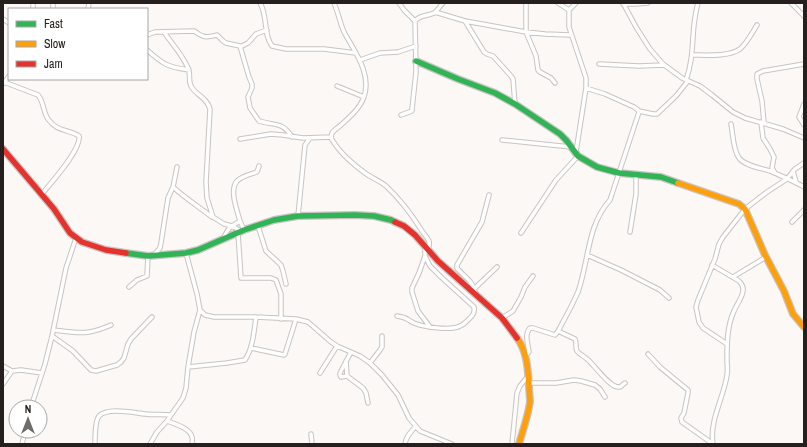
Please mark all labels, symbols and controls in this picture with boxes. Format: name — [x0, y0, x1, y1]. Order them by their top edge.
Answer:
legend — [8, 8, 148, 80]
text: Fast — [44, 16, 63, 32]
text: Slow — [44, 36, 66, 52]
text: Jam — [44, 56, 63, 72]
north arrow — [8, 399, 48, 439]
text: N — [25, 402, 31, 416]

